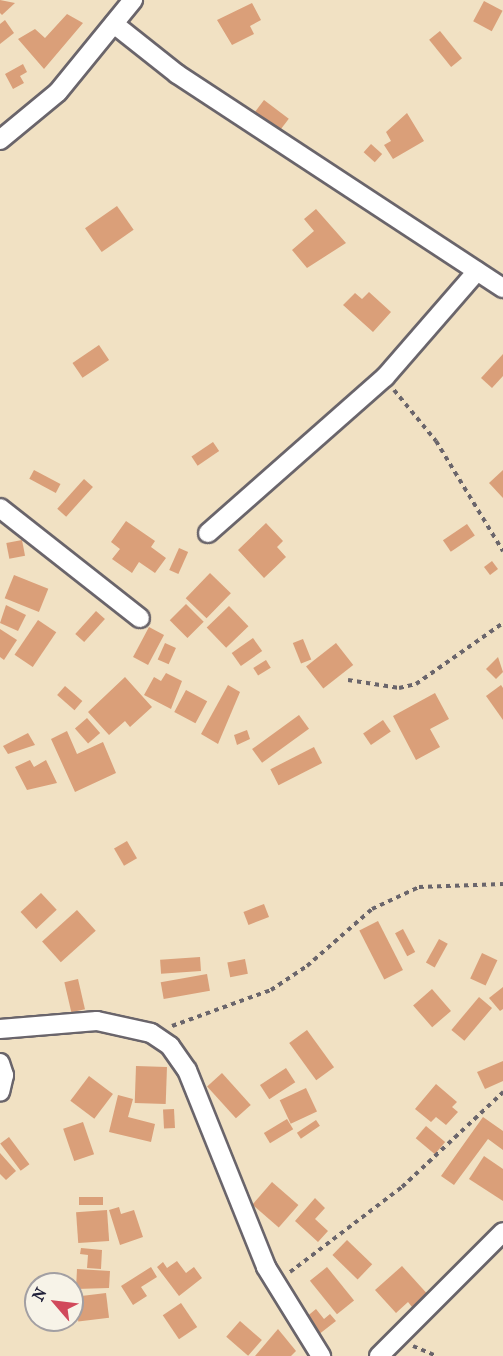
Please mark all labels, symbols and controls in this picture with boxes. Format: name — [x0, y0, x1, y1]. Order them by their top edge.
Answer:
north arrow — [24, 1272, 84, 1332]
text: N — [28, 1284, 51, 1304]

